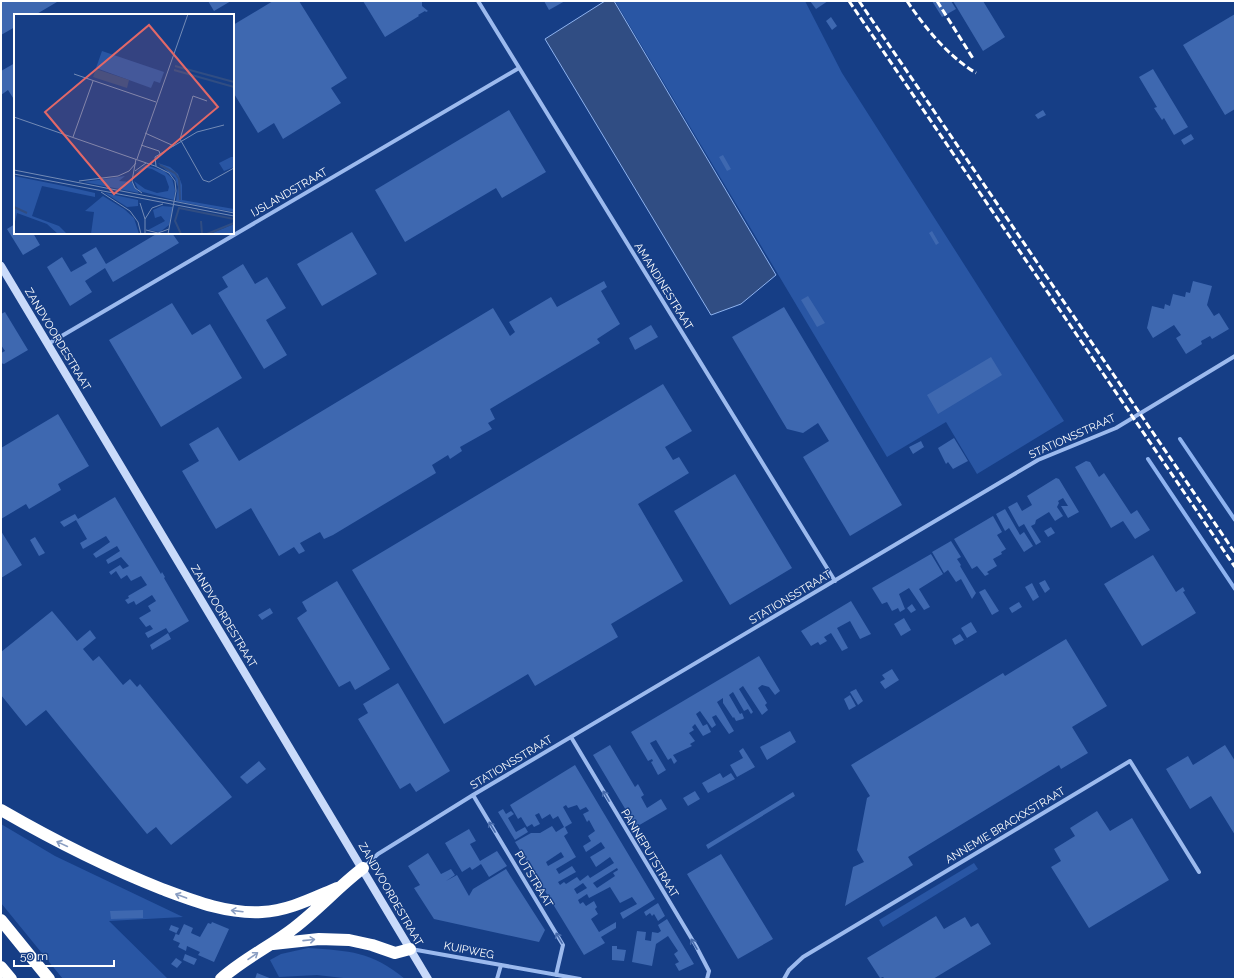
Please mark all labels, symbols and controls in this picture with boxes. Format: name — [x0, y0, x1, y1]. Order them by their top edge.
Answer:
inset map — [14, 14, 234, 234]
street label: IJSLANDSTRAAT — [249, 165, 330, 220]
street label: AMANDINESTRAAT — [632, 240, 696, 332]
street label: ZANDVOORDESTRAAT — [22, 286, 93, 393]
street label: STATIONSSTRAAT — [1027, 411, 1118, 461]
street label: ZANDVOORDESTRAAT — [188, 563, 259, 670]
street label: STATIONSSTRAAT — [747, 568, 834, 627]
street label: STATIONSSTRAAT — [468, 733, 555, 792]
street label: ANNEMIE BRACKXSTRAAT — [943, 784, 1068, 866]
one-way arrow — [601, 790, 609, 802]
street label: PANNEPUTSTRAAT — [618, 807, 681, 900]
one-way arrow — [487, 821, 495, 833]
one-way arrow — [56, 840, 68, 847]
street label: ZANDVOORDESTRAAT — [356, 840, 426, 948]
street label: PUTSTRAAT — [512, 849, 556, 910]
one-way arrow — [176, 892, 188, 900]
one-way arrow — [231, 907, 244, 915]
one-way arrow — [555, 933, 563, 944]
one-way arrow — [302, 937, 315, 944]
street label: KUIPWEG — [443, 939, 495, 962]
one-way arrow — [690, 939, 698, 950]
scale bar — [14, 942, 114, 968]
text: 50 m — [20, 949, 48, 963]
one-way arrow — [247, 952, 258, 960]

